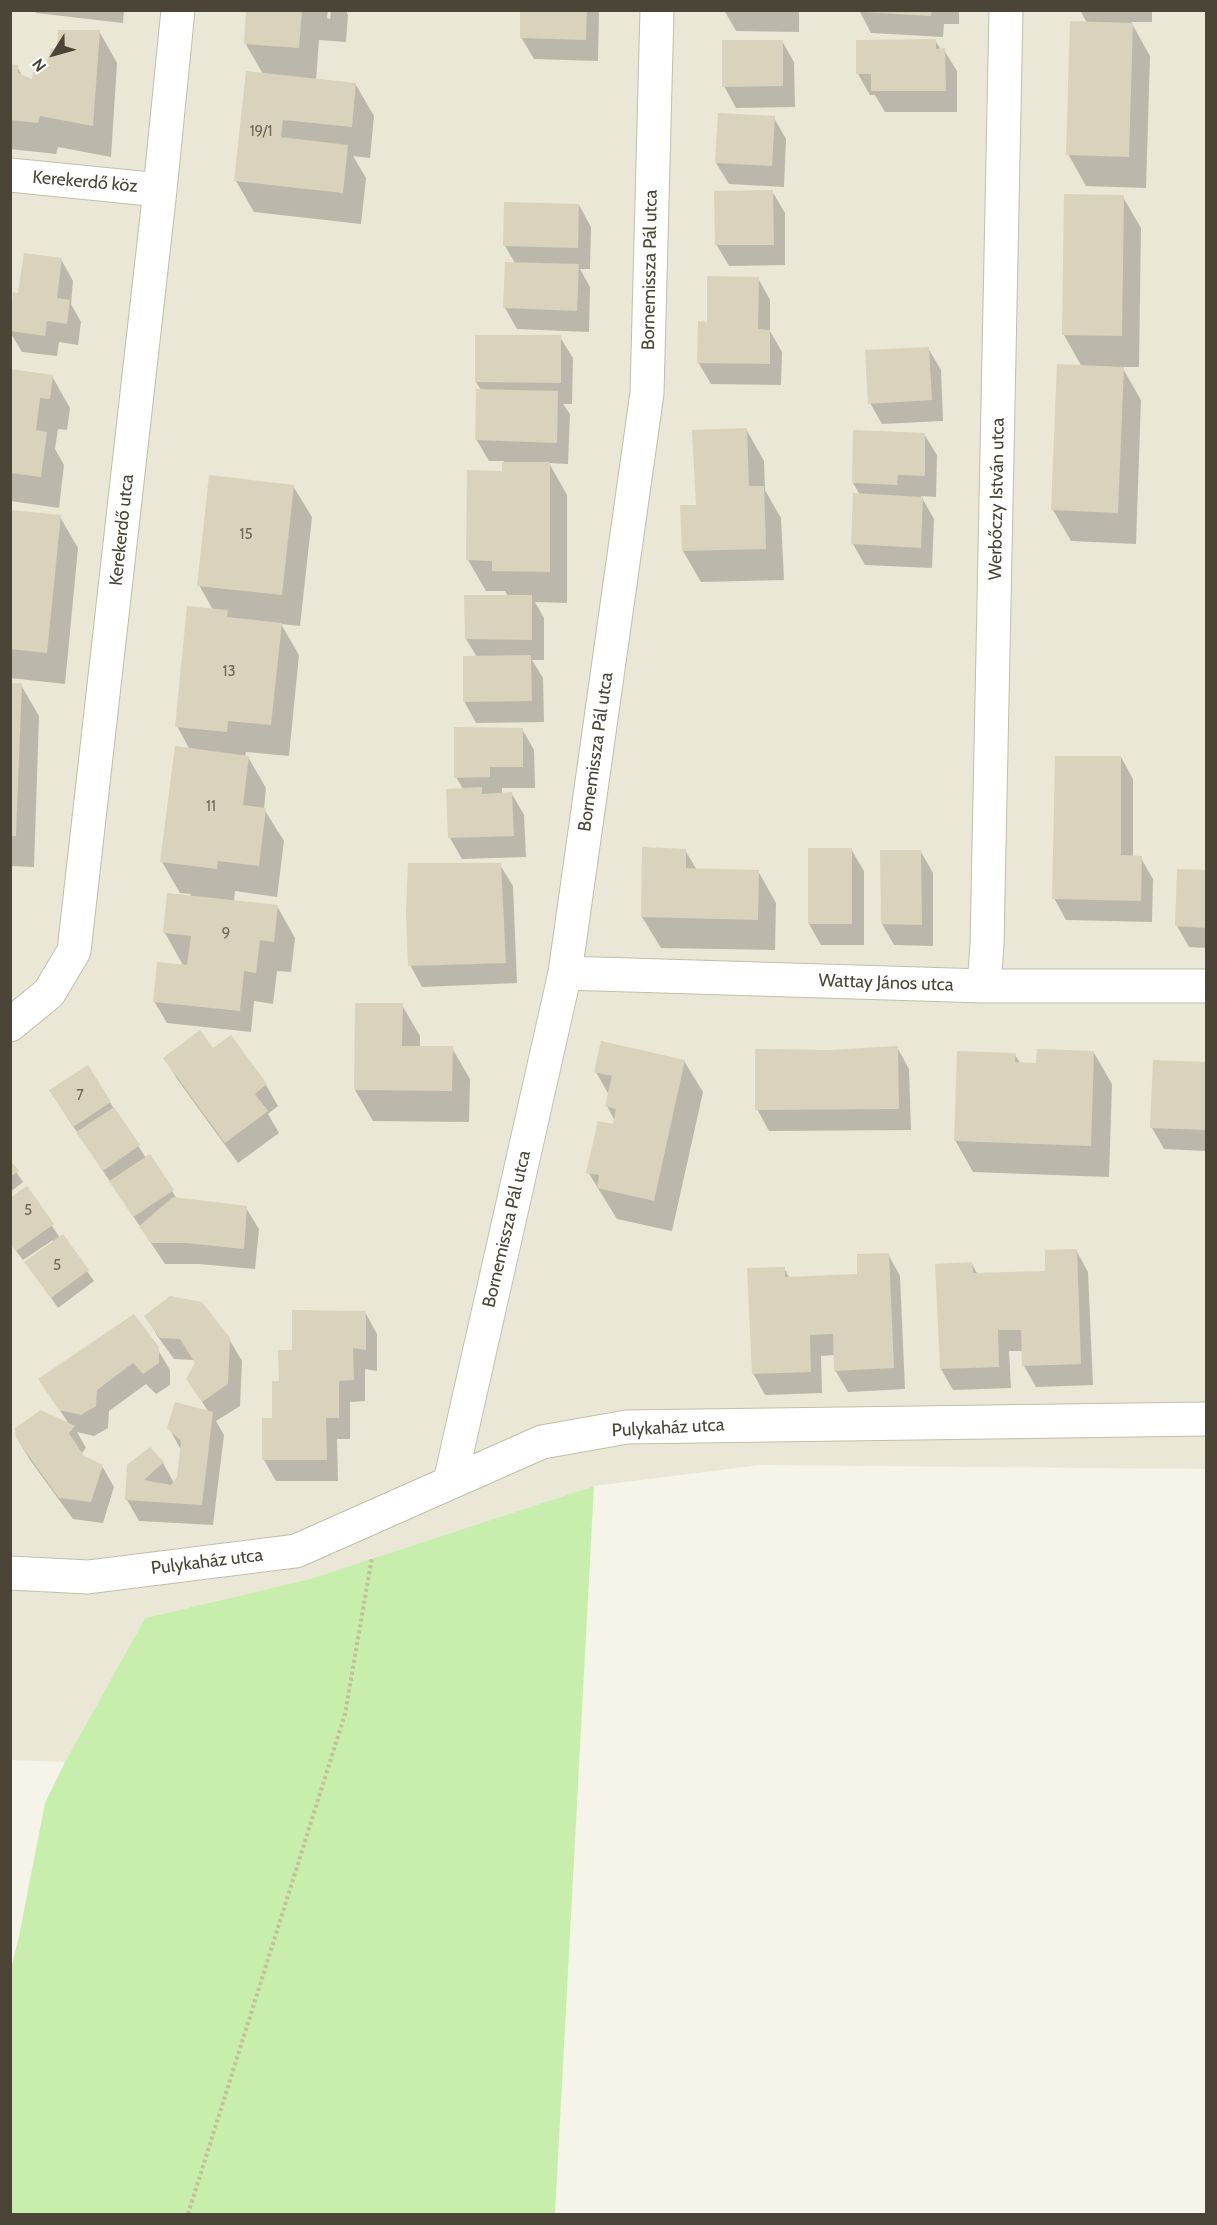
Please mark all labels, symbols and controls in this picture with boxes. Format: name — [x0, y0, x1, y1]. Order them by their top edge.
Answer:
north arrow — [24, 24, 84, 84]
text: N — [28, 55, 50, 75]
house number: 19/1 — [250, 123, 272, 141]
street label: Kerekerdő köz — [31, 167, 139, 197]
street label: Bornemissza Pál utca — [638, 190, 662, 350]
street label: Werbőczy István utca — [985, 418, 1009, 580]
street label: Kerekerdő utca — [105, 473, 139, 587]
house number: 15 — [239, 526, 253, 544]
house number: 13 — [222, 663, 236, 681]
street label: Bornemissza Pál utca — [574, 671, 618, 833]
house number: 11 — [206, 798, 216, 816]
house number: 9 — [222, 925, 230, 943]
street label: Wattay János utca — [818, 970, 954, 996]
house number: 7 — [76, 1087, 84, 1105]
street label: Bornemissza Pál utca — [478, 1148, 536, 1310]
house number: 5 — [24, 1202, 32, 1220]
house number: 5 — [53, 1257, 61, 1275]
street label: Pulykaház utca — [611, 1414, 725, 1442]
street label: Pulykaház utca — [150, 1544, 264, 1580]

